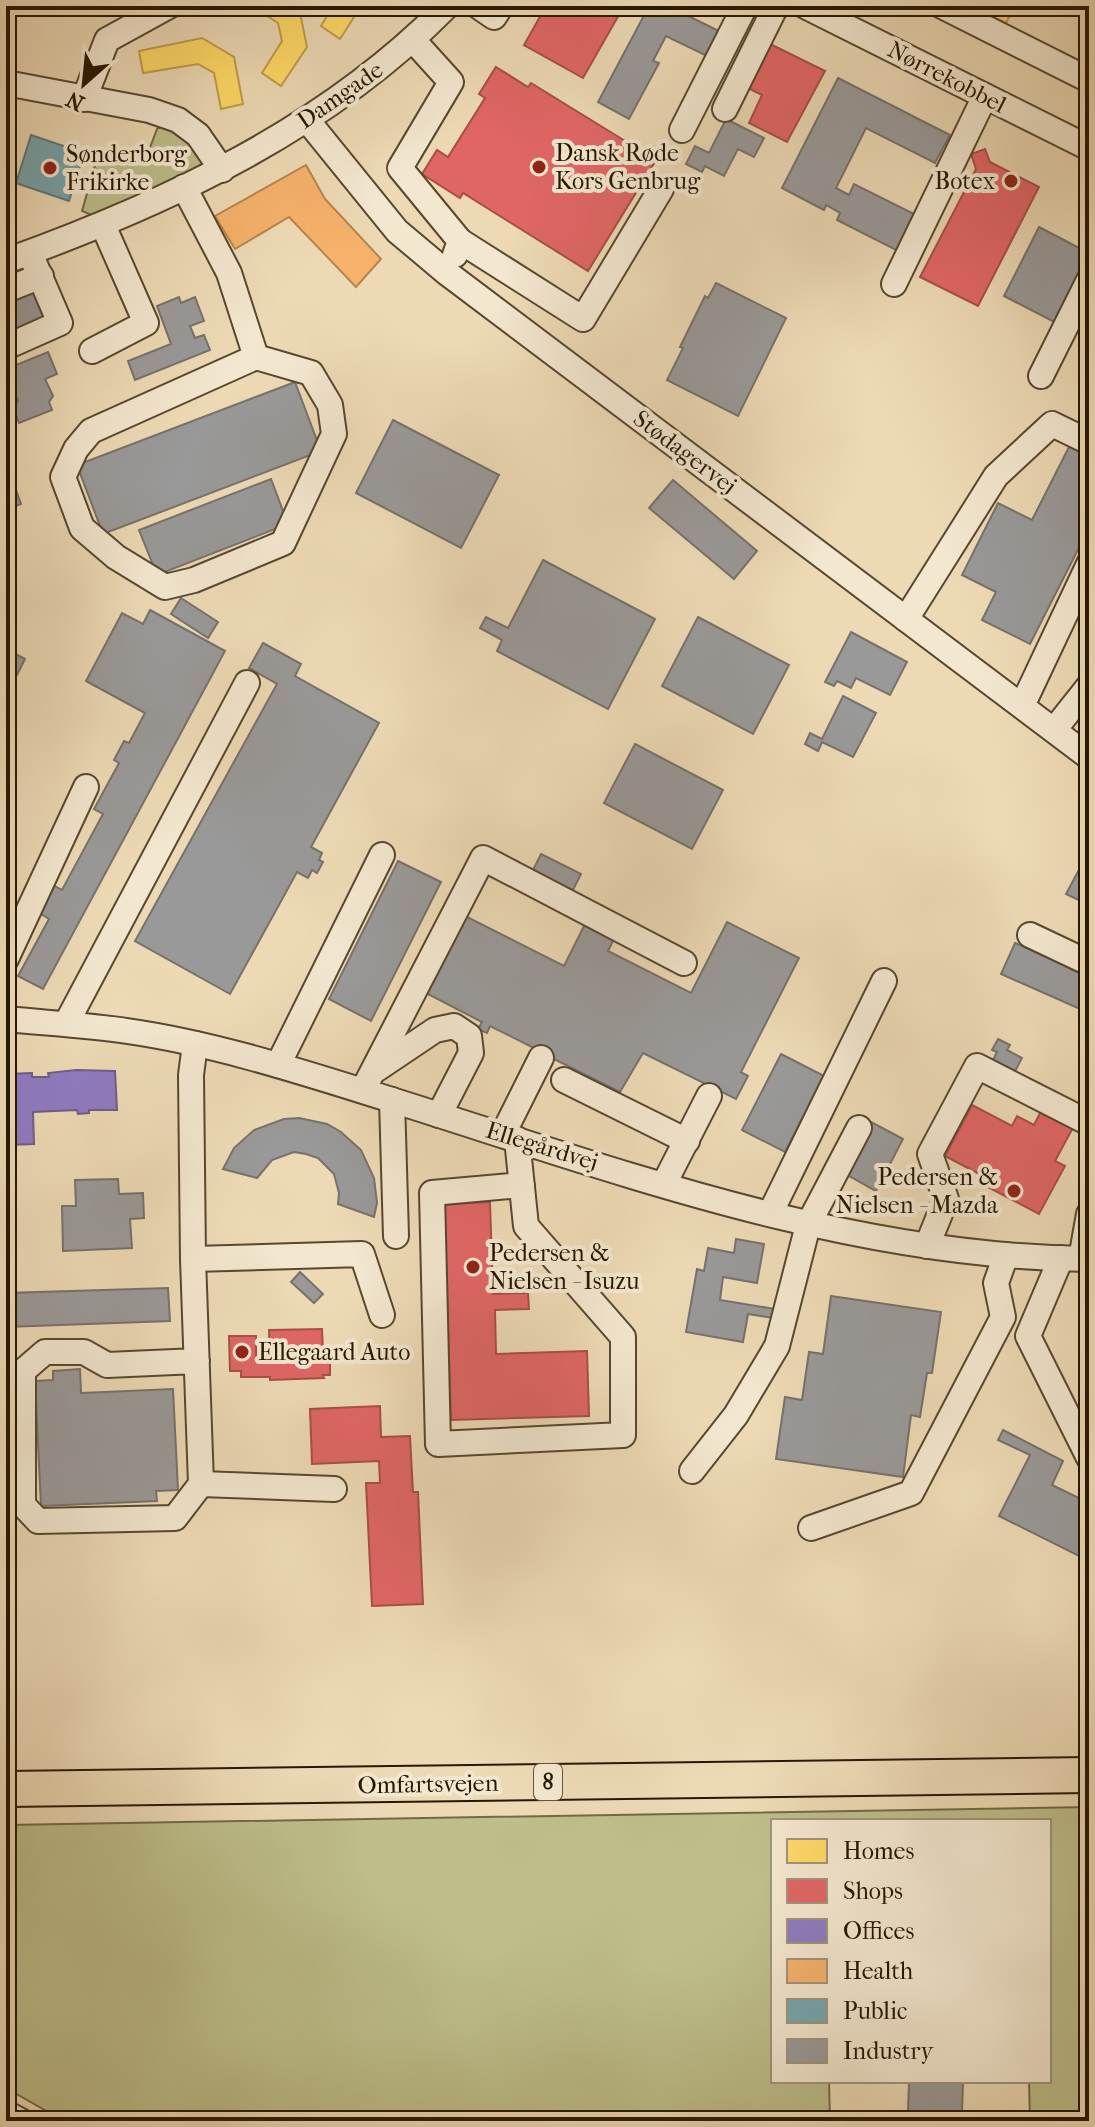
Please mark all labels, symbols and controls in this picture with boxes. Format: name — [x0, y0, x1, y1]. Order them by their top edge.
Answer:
street label: Nørrekobbel — [883, 35, 1011, 119]
north arrow — [44, 44, 124, 124]
street label: Damgade — [292, 55, 388, 135]
text: N — [62, 85, 89, 116]
place label: Dansk Røde Kors Genbrug — [555, 139, 701, 195]
place label: Sønderborg Frikirke — [66, 140, 188, 196]
marker: Dansk Røde Kors Genbrug — [530, 158, 548, 176]
marker: Sønderborg Frikirke — [41, 159, 59, 177]
place label: Botex — [935, 167, 995, 195]
marker: Botex — [1002, 172, 1020, 190]
street label: Stødagervej — [628, 404, 742, 500]
street label: Ellegårdvej — [482, 1116, 602, 1176]
place label: Pedersen & Nielsen - Mazda — [836, 1163, 999, 1219]
marker: Pedersen & Nielsen - Mazda — [1005, 1182, 1023, 1200]
place label: Pedersen & Nielsen - Isuzu — [489, 1239, 640, 1295]
marker: Pedersen & Nielsen - Isuzu — [464, 1258, 482, 1276]
place label: Ellegaard Auto — [258, 1338, 410, 1366]
marker: Ellegaard Auto — [233, 1343, 251, 1361]
road number: 8 — [534, 1764, 562, 1800]
street label: Omfartsvejen — [357, 1769, 499, 1799]
legend — [771, 1819, 1051, 2083]
text: Homes — [843, 1837, 914, 1865]
text: Shops — [843, 1877, 903, 1905]
text: Offices — [843, 1917, 914, 1945]
text: Health — [843, 1957, 914, 1985]
text: Public — [843, 1997, 907, 2025]
text: Industry — [843, 2037, 934, 2065]

